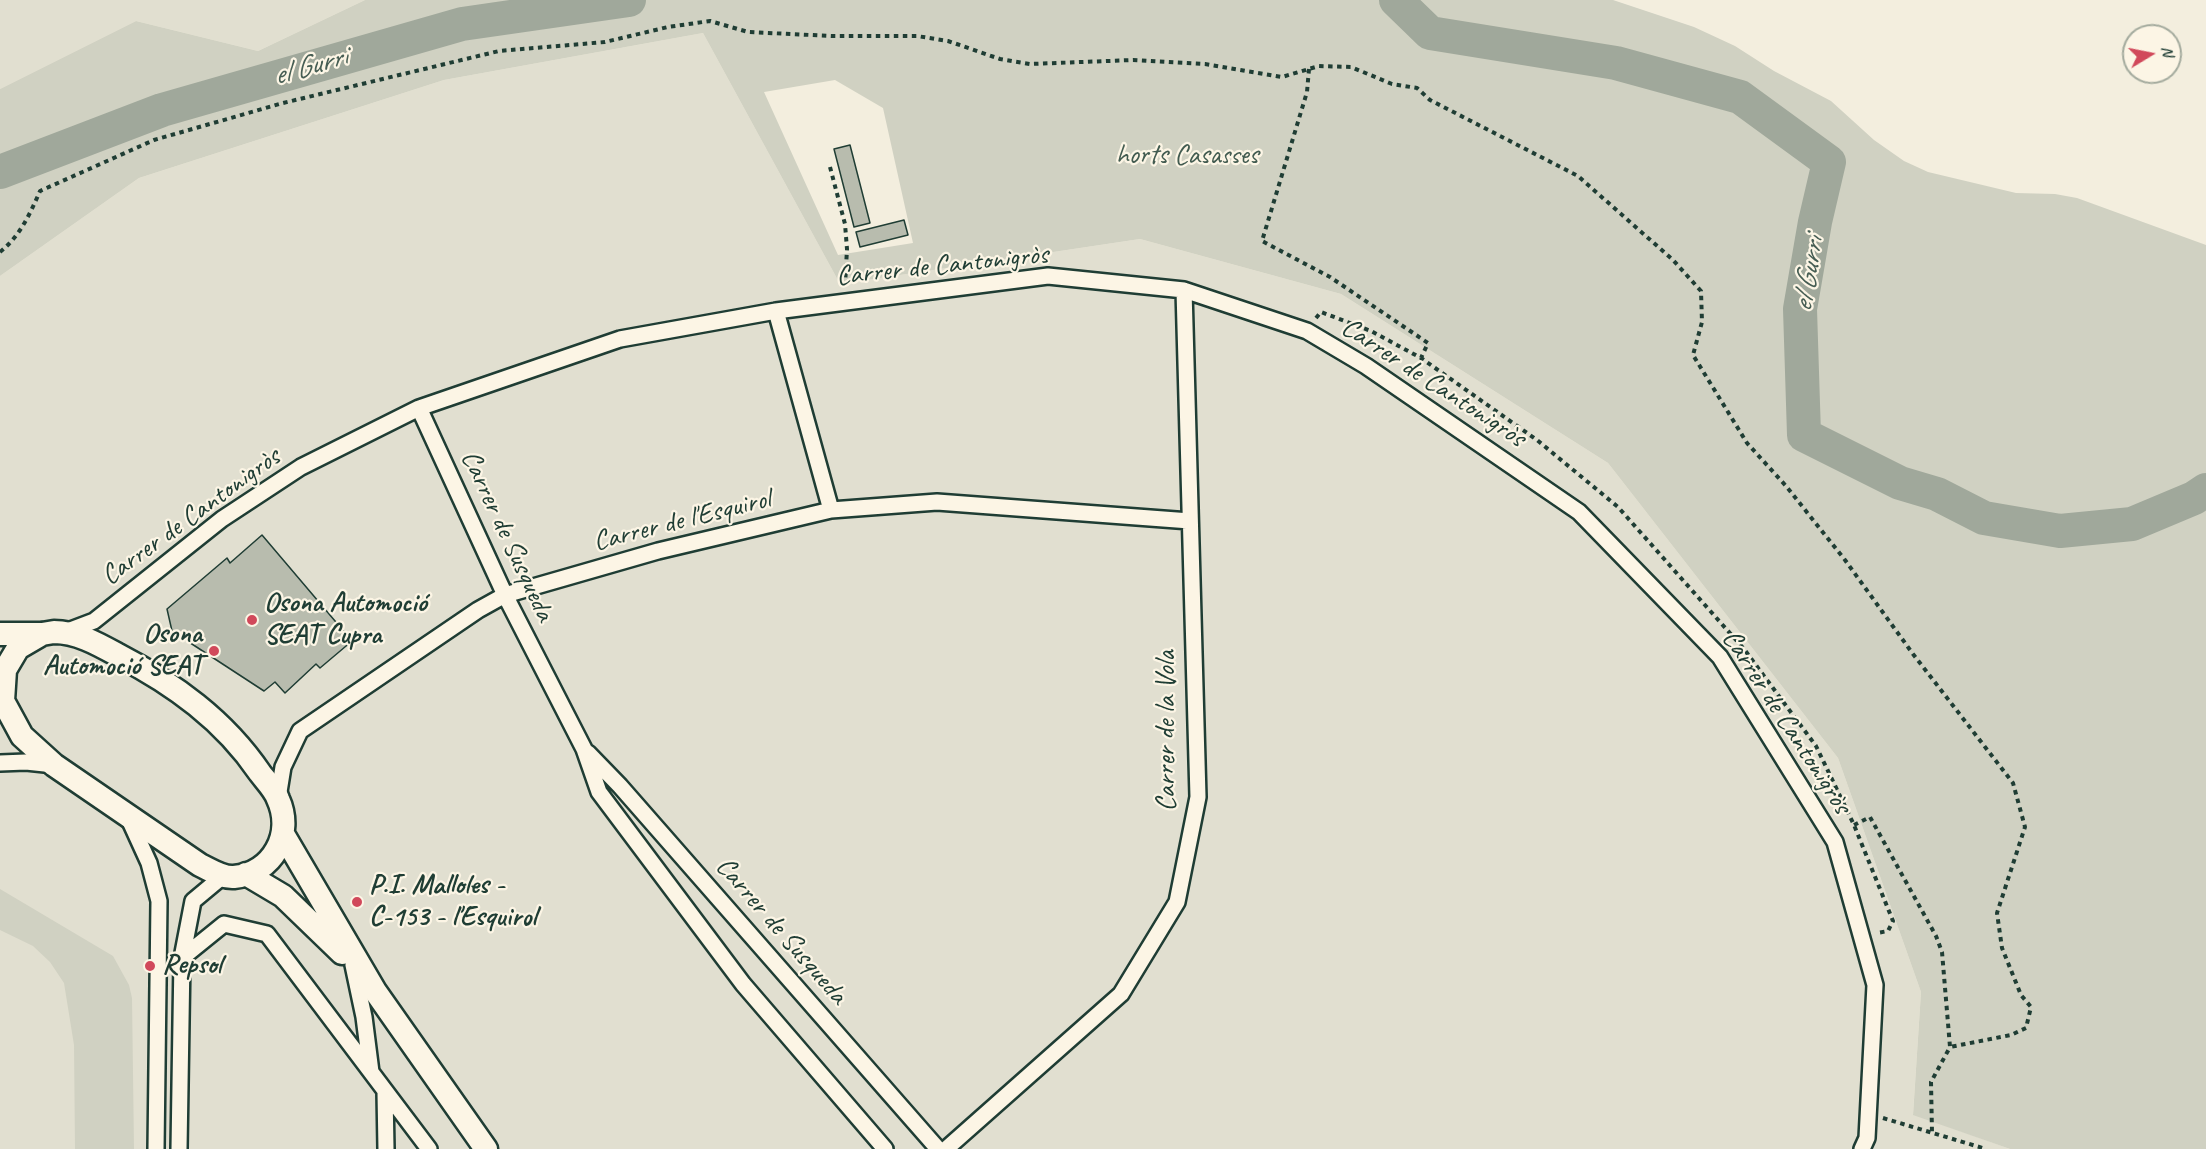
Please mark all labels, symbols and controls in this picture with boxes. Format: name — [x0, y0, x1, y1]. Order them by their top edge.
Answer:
north arrow — [2122, 24, 2182, 84]
water label: el Gurri — [269, 39, 351, 95]
text: N — [2157, 45, 2178, 58]
park label: horts Casasses — [1116, 139, 1258, 173]
water label: el Gurri — [1785, 235, 1833, 315]
street label: Carrer de Cantonigròs — [834, 238, 1050, 294]
street label: Carrer de Cantonigròs — [1335, 311, 1531, 455]
street label: Carrer de Cantonigròs — [95, 441, 287, 593]
street label: Carrer de Susqueda — [453, 445, 561, 627]
street label: Carrer de l'Esquirol — [590, 483, 774, 559]
place label: Osona Automoció SEAT Cupra — [264, 587, 427, 653]
marker: Osona Automoció SEAT Cupra — [245, 613, 259, 627]
place label: Osona Automoció SEAT — [43, 618, 202, 684]
street label: Carrer de Cantonigròs — [1714, 624, 1858, 820]
marker: Osona Automoció SEAT — [207, 644, 221, 658]
street label: Carrer de la Vola — [1150, 651, 1184, 811]
street label: Carrer de Susqueda — [708, 850, 854, 1012]
place label: P.I. Malloles - C-153 - l'Esquirol — [369, 869, 536, 935]
marker: P.I. Malloles - C-153 - l'Esquirol — [350, 895, 364, 909]
place label: Repsol — [162, 949, 222, 983]
marker: Repsol — [143, 959, 157, 973]

